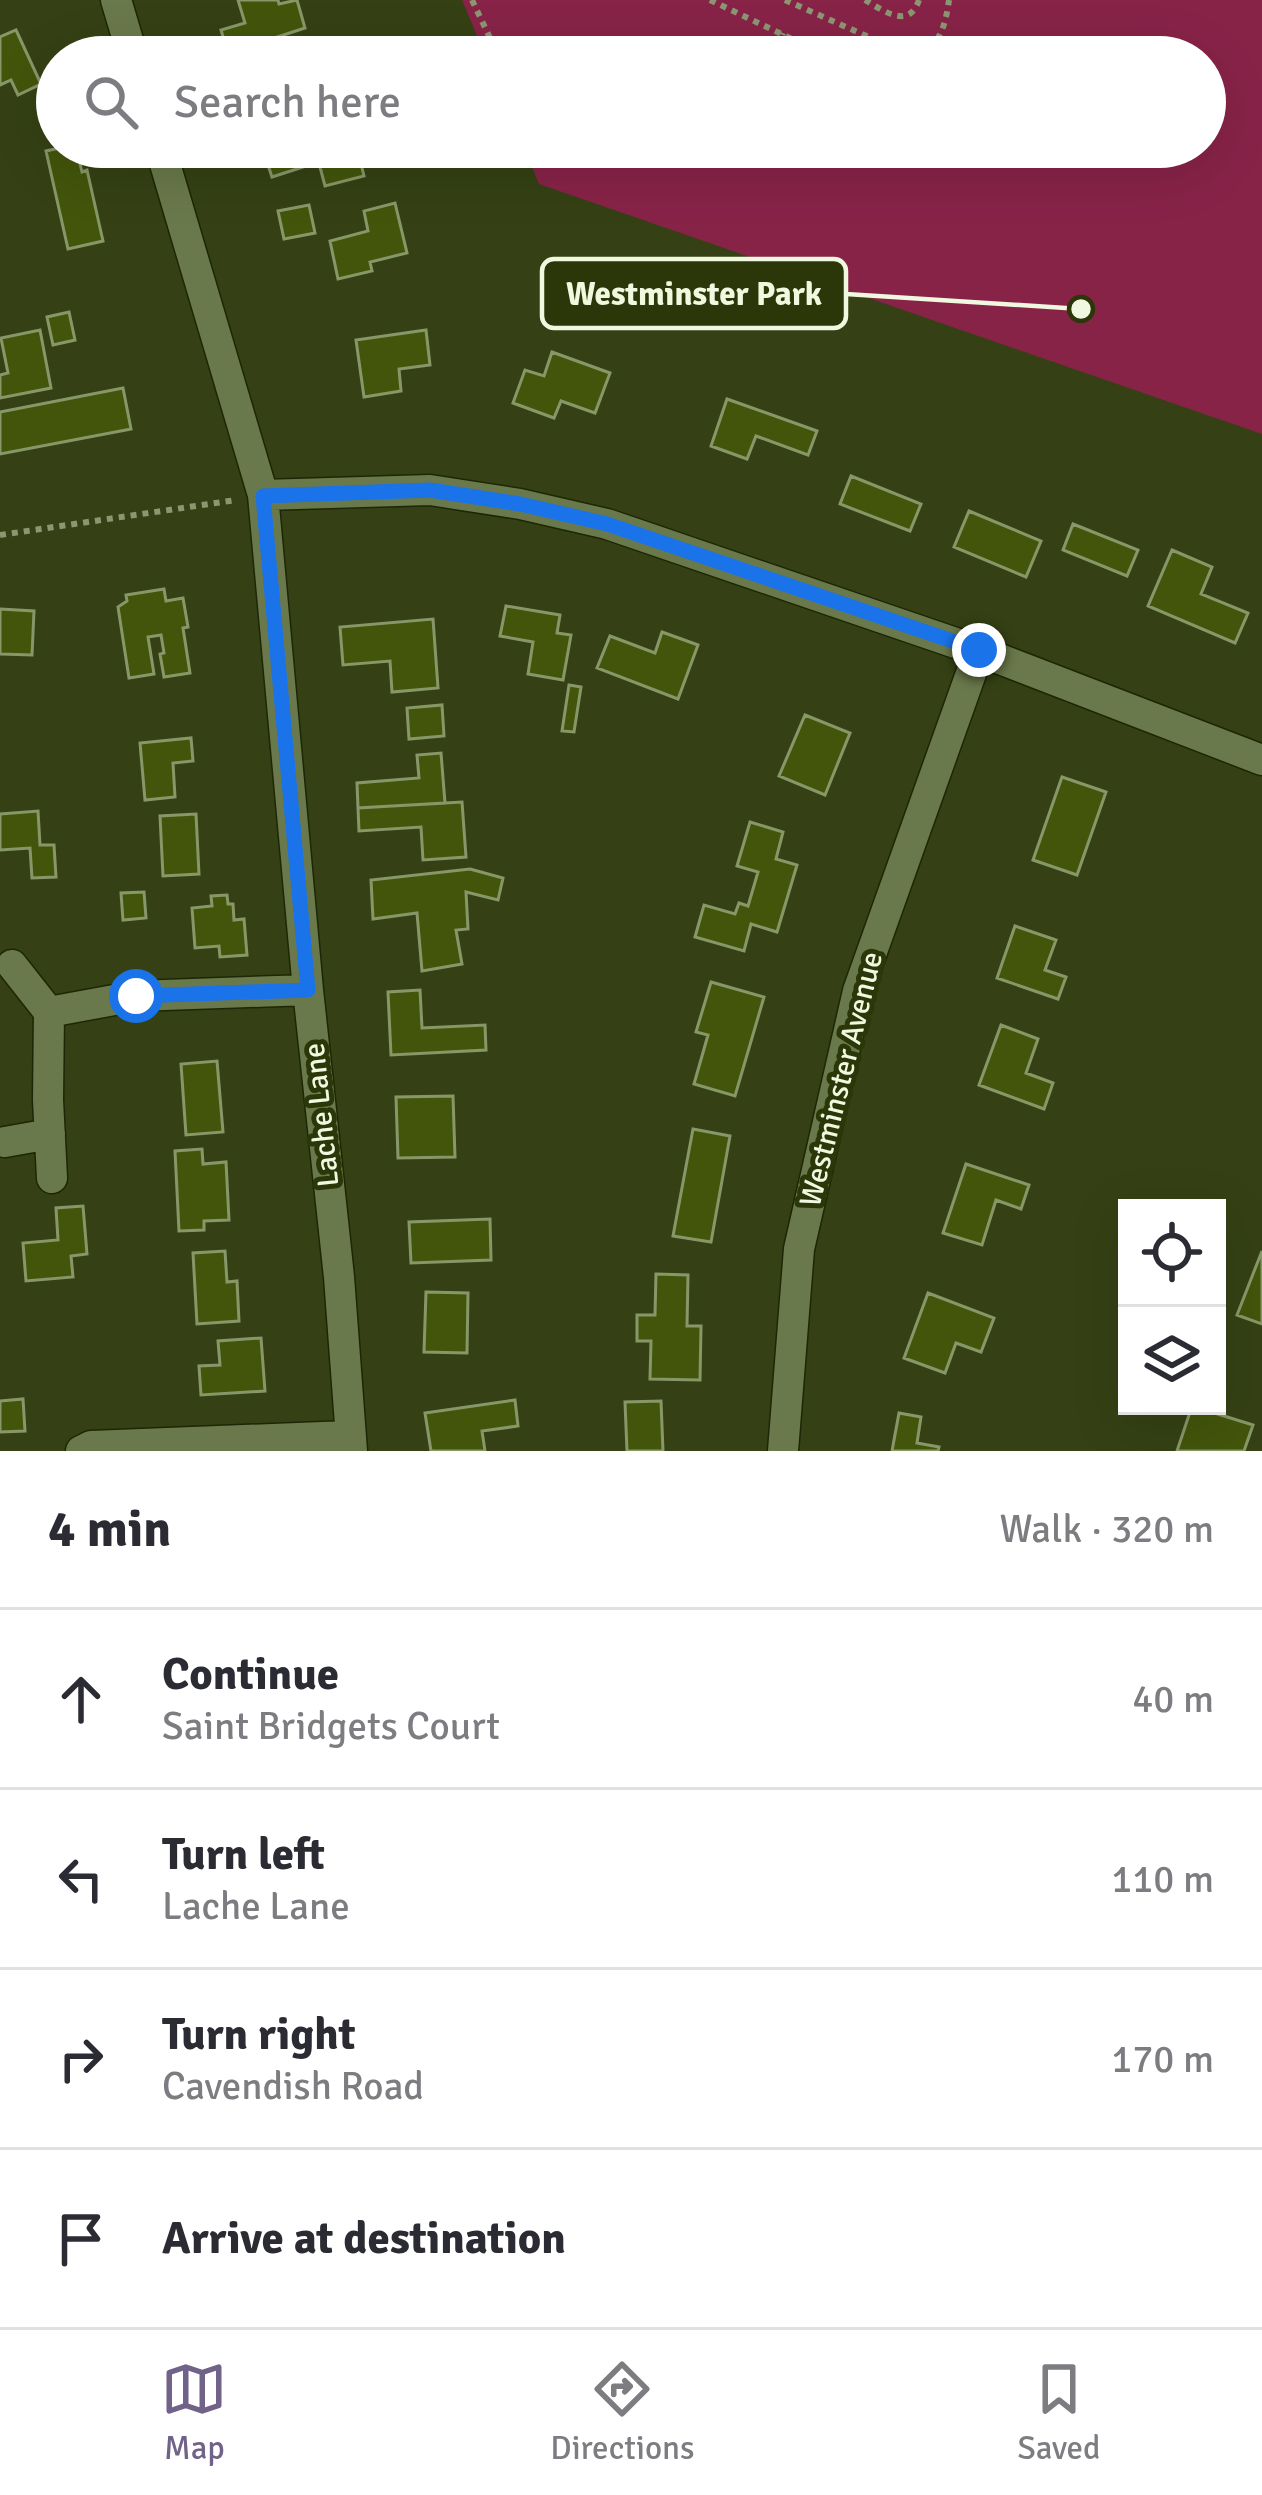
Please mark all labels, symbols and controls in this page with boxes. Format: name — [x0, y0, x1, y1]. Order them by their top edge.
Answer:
search box — [36, 36, 1226, 168]
icon: search — [78, 69, 144, 135]
text: Search here — [174, 75, 401, 130]
callout: Westminster Park — [542, 259, 846, 328]
text: Westminster Park — [566, 274, 823, 315]
route end — [952, 623, 1006, 677]
street label: Westminster Avenue — [792, 948, 891, 1210]
route start — [109, 969, 163, 1023]
street label: Lache Lane — [296, 1041, 347, 1189]
map controls — [1118, 1199, 1226, 1415]
button: locate — [1118, 1199, 1226, 1307]
button: layers — [1118, 1307, 1226, 1415]
text: 4 min — [48, 1498, 171, 1561]
text: Walk · 320 m — [1000, 1505, 1214, 1553]
text: Continue — [162, 1647, 339, 1702]
icon: ahead — [48, 1666, 114, 1732]
text: 40 m — [1132, 1675, 1214, 1723]
text: Saint Bridgets Court — [162, 1702, 500, 1750]
text: Turn left — [162, 1827, 325, 1882]
icon: left — [48, 1846, 114, 1912]
text: 110 m — [1111, 1855, 1214, 1903]
text: Lache Lane — [162, 1882, 350, 1930]
text: Turn right — [162, 2007, 356, 2062]
icon: right — [48, 2026, 114, 2092]
text: 170 m — [1111, 2035, 1214, 2083]
text: Cavendish Road — [162, 2062, 424, 2110]
icon: arrive — [48, 2206, 114, 2272]
text: Arrive at destination — [162, 2211, 566, 2266]
tab: Map — [161, 2356, 227, 2469]
tab: Directions — [550, 2356, 695, 2469]
tab: Saved — [1017, 2356, 1101, 2469]

